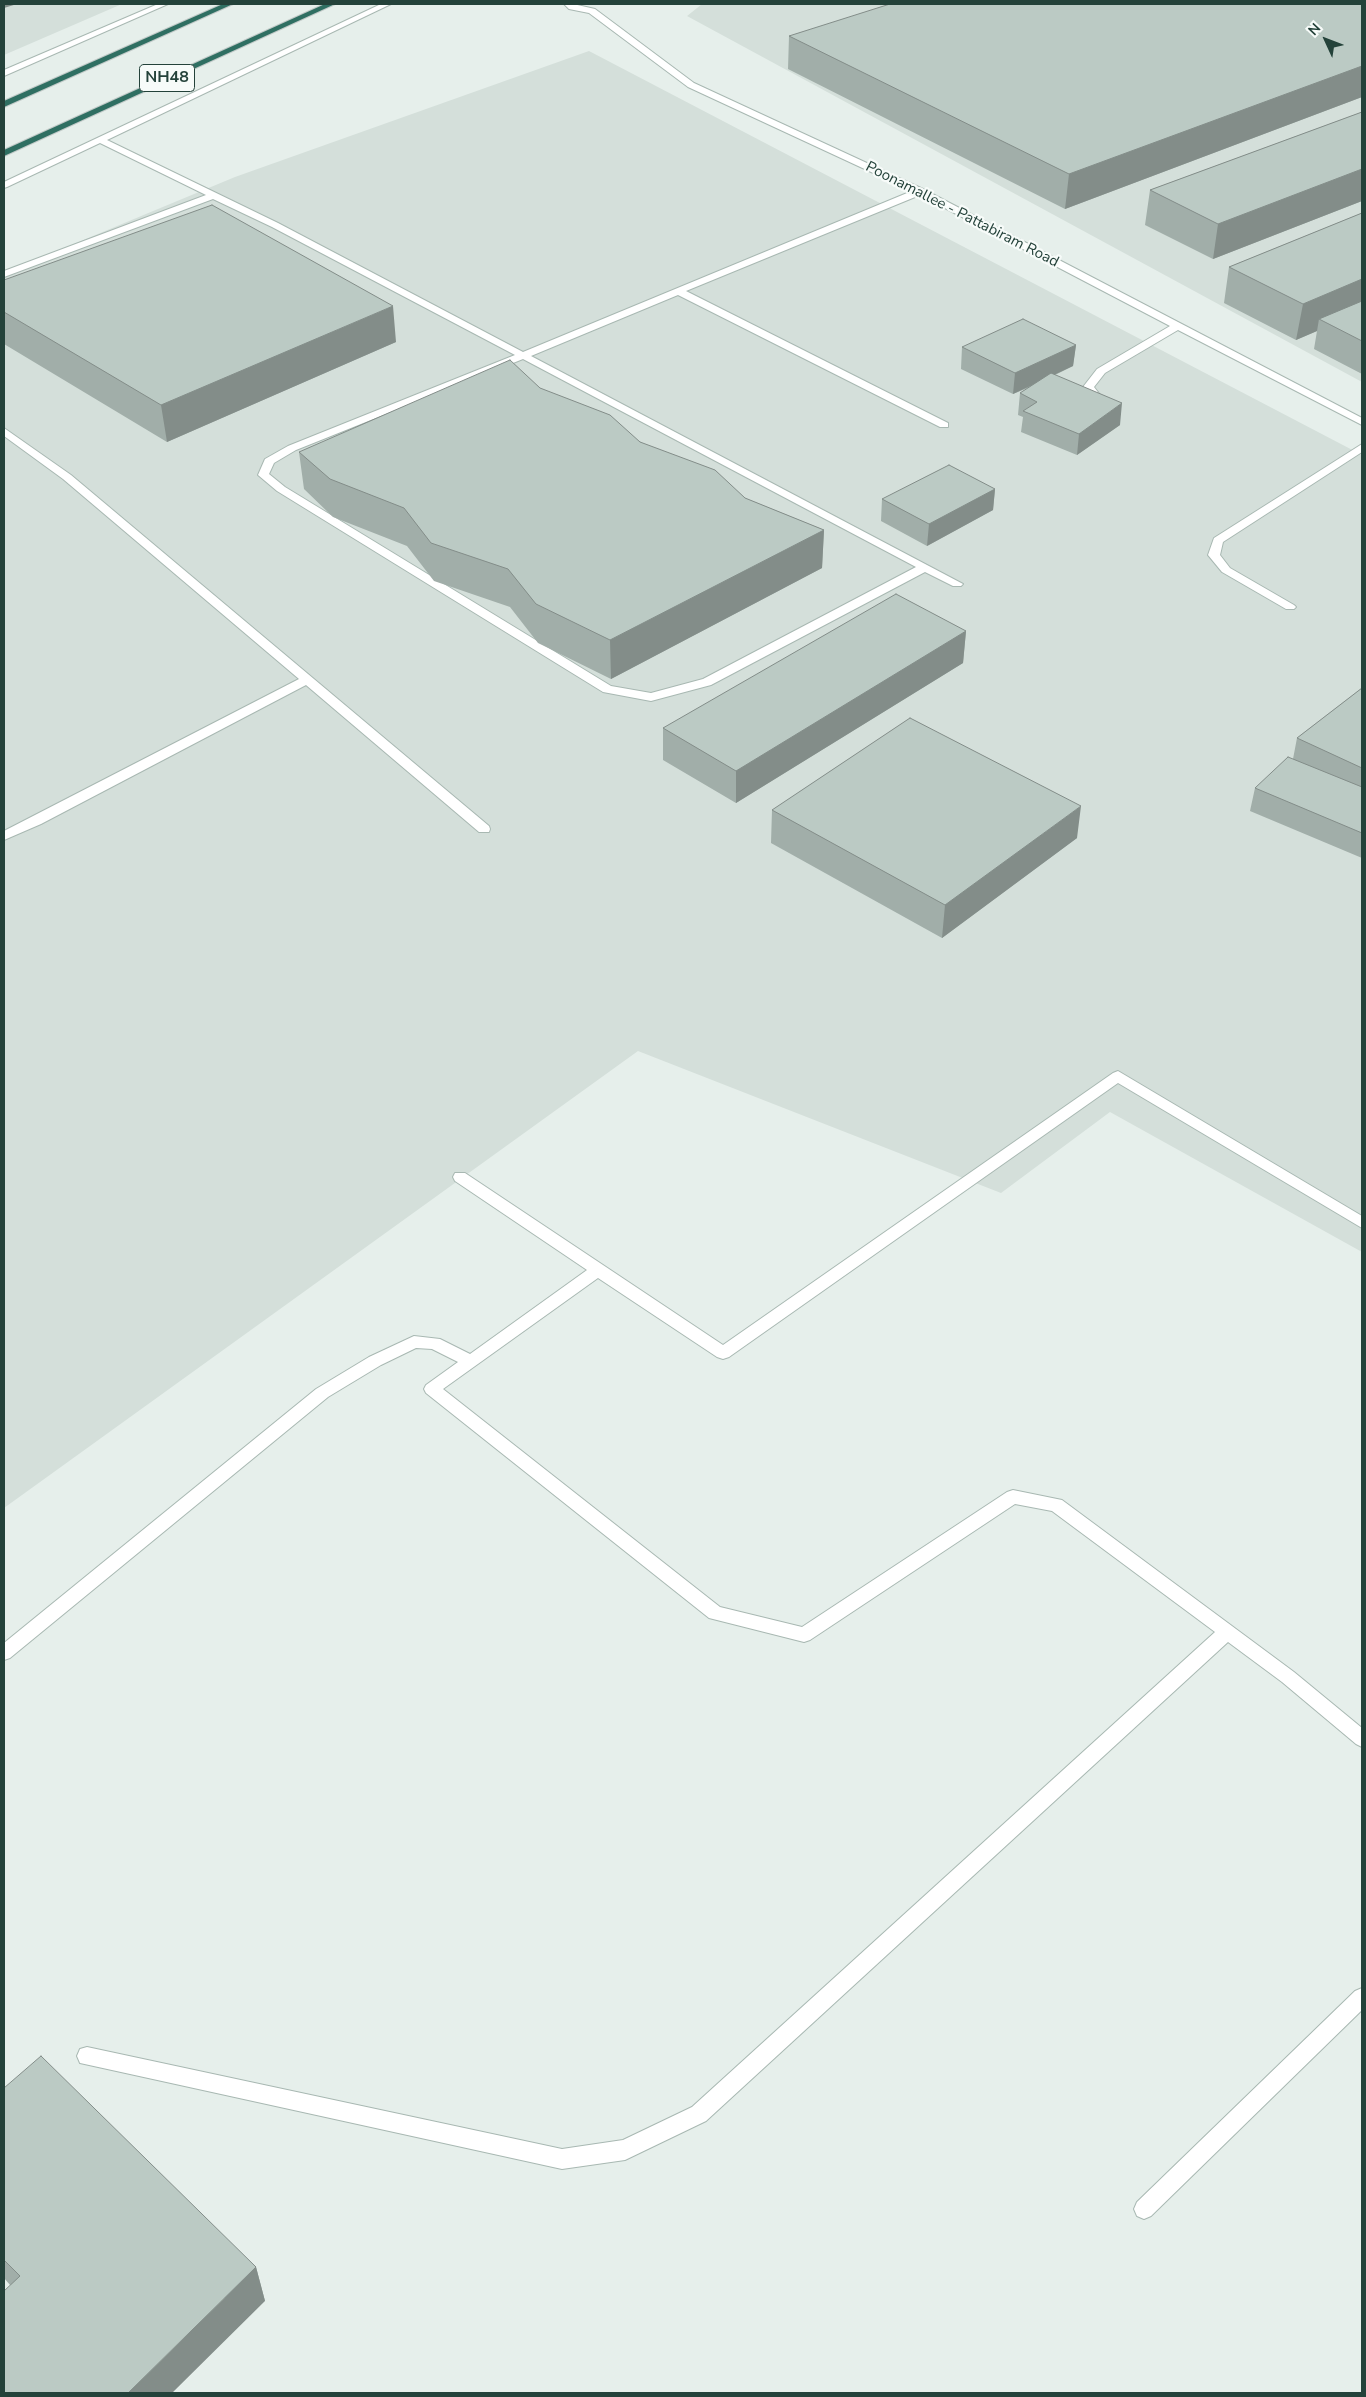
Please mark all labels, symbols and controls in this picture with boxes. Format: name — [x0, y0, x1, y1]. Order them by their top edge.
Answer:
north arrow — [1301, 15, 1351, 65]
text: N — [1304, 19, 1325, 40]
road number: NH48 — [140, 64, 194, 92]
street label: Poonamallee - Pattabiram Road — [862, 158, 1062, 272]

